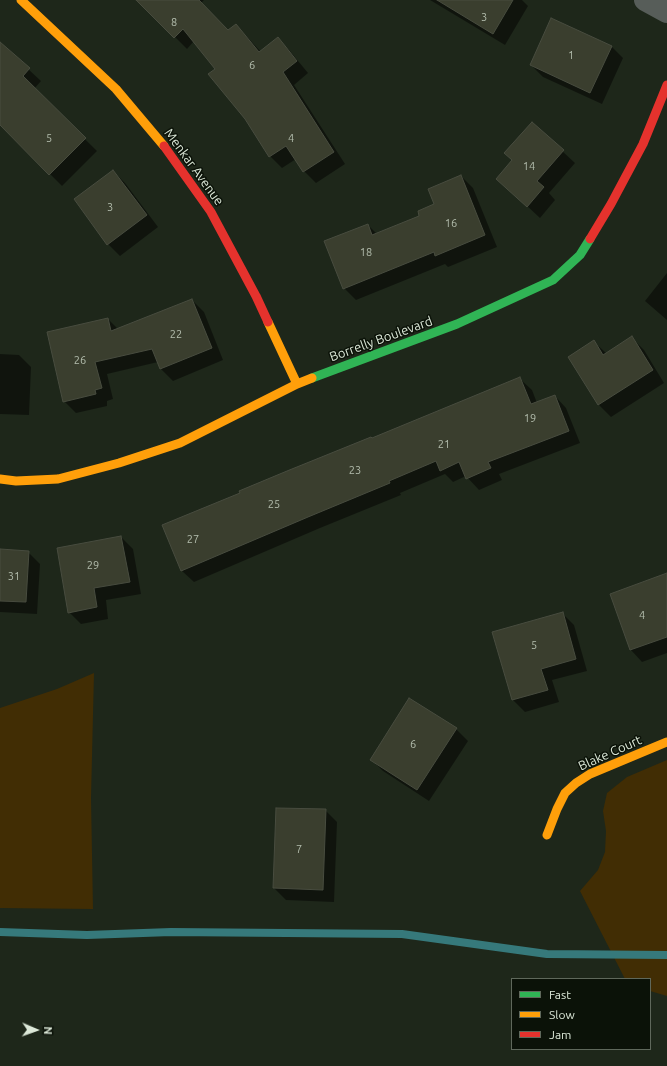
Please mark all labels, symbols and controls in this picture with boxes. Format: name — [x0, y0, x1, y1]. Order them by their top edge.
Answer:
house number: 3 — [481, 10, 487, 24]
house number: 8 — [171, 15, 177, 29]
house number: 1 — [568, 48, 574, 62]
house number: 6 — [249, 58, 255, 72]
street label: Menkar Avenue — [161, 126, 227, 208]
house number: 5 — [46, 131, 52, 145]
house number: 4 — [288, 131, 294, 145]
house number: 14 — [523, 159, 535, 173]
house number: 3 — [107, 200, 113, 214]
house number: 16 — [445, 216, 457, 230]
house number: 18 — [360, 245, 372, 259]
street label: Borrelly Boulevard — [327, 313, 435, 365]
house number: 22 — [170, 327, 182, 341]
house number: 26 — [74, 353, 86, 367]
house number: 19 — [524, 411, 536, 425]
house number: 21 — [438, 437, 450, 451]
house number: 23 — [349, 463, 361, 477]
house number: 25 — [268, 497, 280, 511]
house number: 27 — [187, 532, 199, 546]
house number: 29 — [87, 558, 99, 572]
house number: 31 — [8, 569, 20, 583]
house number: 4 — [639, 608, 645, 622]
house number: 5 — [531, 638, 537, 652]
street label: Blake Court — [576, 732, 644, 774]
house number: 6 — [410, 737, 416, 751]
house number: 7 — [296, 842, 302, 856]
legend — [511, 978, 651, 1050]
text: Fast — [549, 988, 571, 1001]
text: Slow — [549, 1008, 575, 1021]
north arrow — [16, 1010, 56, 1050]
text: N — [42, 1026, 54, 1035]
text: Jam — [549, 1028, 571, 1041]

